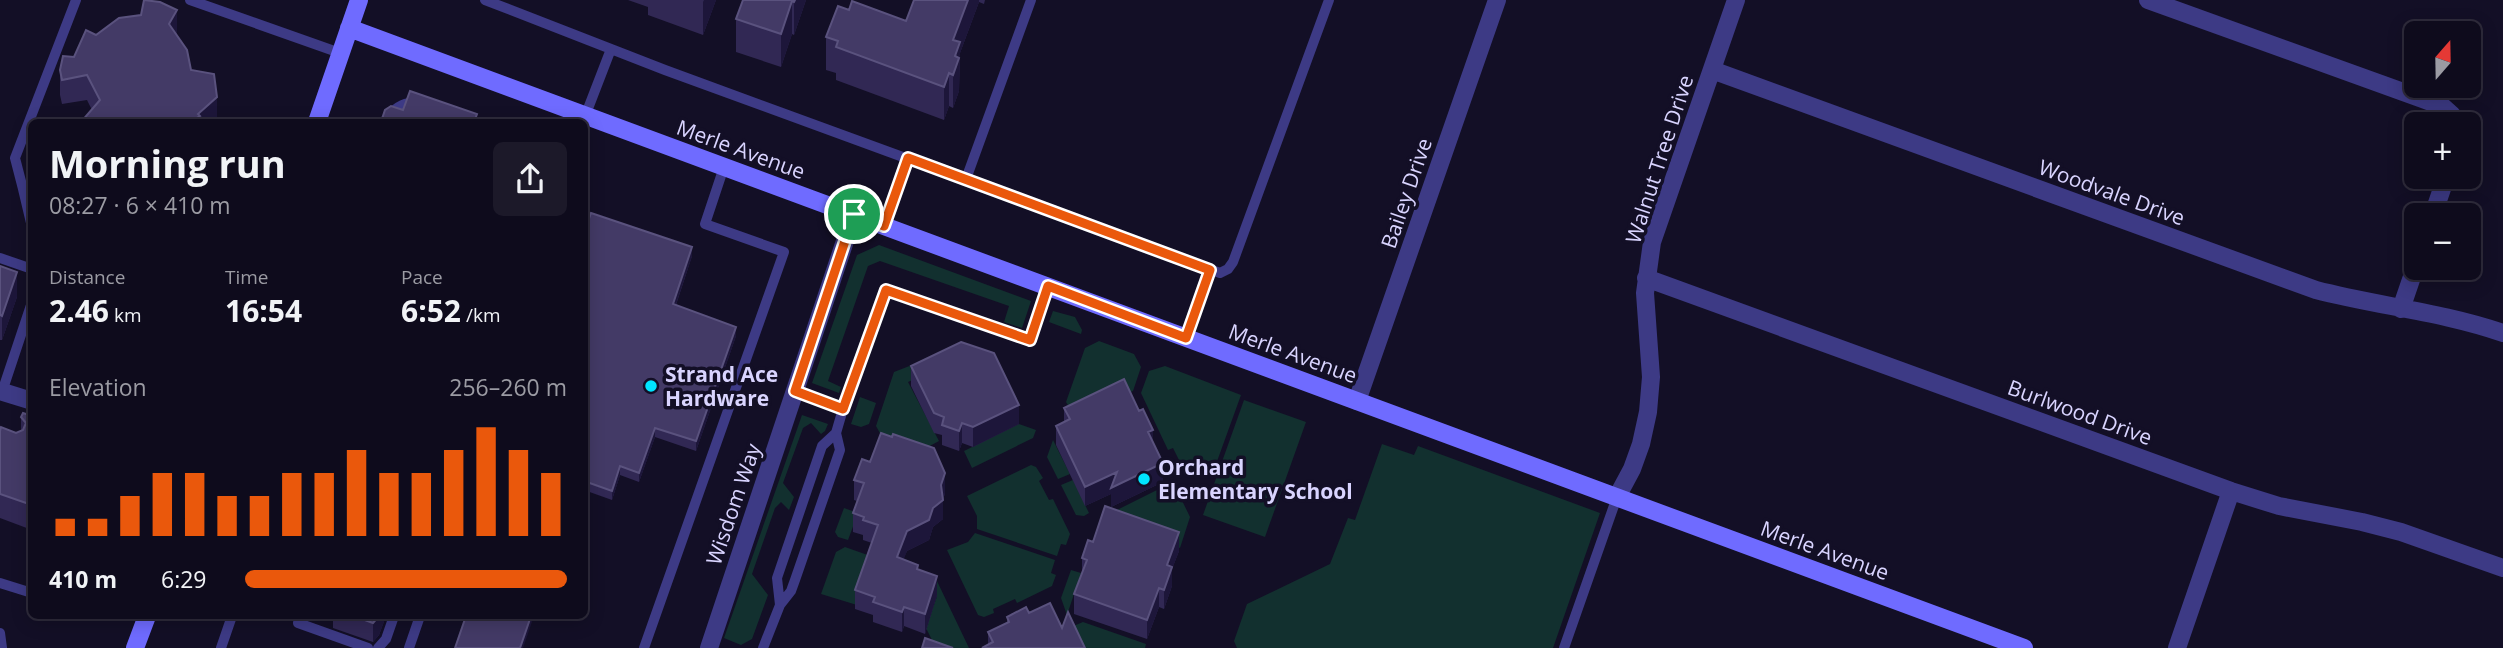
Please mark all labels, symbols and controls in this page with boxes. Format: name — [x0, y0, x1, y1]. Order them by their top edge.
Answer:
north arrow — [2404, 21, 2482, 98]
map controls — [2404, 21, 2481, 280]
street label: Walnut Tree Drive — [1619, 71, 1699, 247]
button: + — [2404, 112, 2481, 189]
street label: Merle Avenue — [673, 113, 809, 185]
street label: Bailey Drive — [1374, 134, 1438, 252]
text: Morning run — [49, 137, 286, 189]
button: share — [493, 142, 567, 216]
street label: Woodvale Drive — [2035, 153, 2189, 231]
pin — [824, 184, 884, 244]
text: 08:27 · 6 × 410 m — [49, 189, 231, 221]
icon: arrive — [835, 195, 873, 233]
button: − — [2404, 203, 2481, 280]
text: Distance — [49, 264, 125, 290]
text: Time — [225, 264, 269, 290]
text: Pace — [401, 264, 443, 290]
text: 2.46 — [49, 290, 109, 331]
text: 16:54 — [225, 290, 302, 331]
text: 6:52 — [401, 290, 461, 331]
text: km — [109, 302, 142, 328]
text: /km — [461, 302, 501, 328]
street label: Merle Avenue — [1225, 317, 1361, 389]
place label: Strand Ace Hardware — [665, 360, 778, 412]
text: Elevation — [49, 371, 147, 403]
text: 256–260 m — [449, 371, 567, 403]
street label: Burlwood Drive — [2004, 373, 2156, 451]
marker: Strand Ace Hardware — [643, 378, 659, 394]
street label: Wisdom Way — [699, 439, 767, 568]
place label: Orchard Elementary School — [1158, 453, 1353, 505]
marker: Orchard Elementary School — [1136, 471, 1152, 487]
street label: Merle Avenue — [1757, 514, 1893, 586]
text: 410 m — [49, 563, 117, 595]
text: 6:29 — [161, 563, 207, 595]

